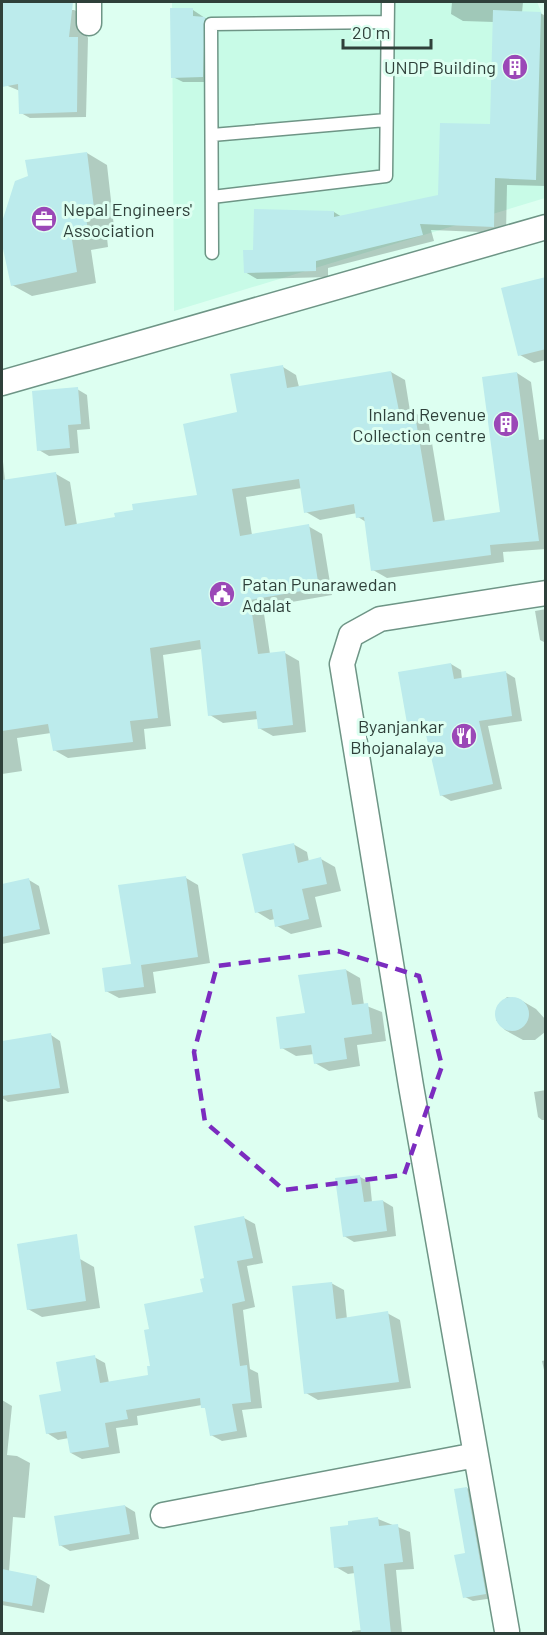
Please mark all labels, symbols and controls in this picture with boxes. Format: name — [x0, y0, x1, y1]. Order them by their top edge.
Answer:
scale bar — [343, 12, 432, 50]
text: 20 m — [352, 21, 390, 43]
building icon: UNDP Building — [500, 52, 530, 82]
place label: UNDP Building — [384, 56, 496, 78]
place label: Nepal Engineers' Association — [63, 198, 192, 241]
office icon: Nepal Engineers' Association — [29, 204, 59, 234]
place label: Inland Revenue Collection centre — [353, 403, 486, 446]
building icon: Inland Revenue Collection centre — [491, 409, 521, 439]
place label: Patan Punarawedan Adalat — [242, 573, 397, 616]
public building icon: Patan Punarawedan Adalat — [207, 579, 237, 609]
place label: Byanjankar Bhojanalaya — [350, 715, 444, 758]
restaurant icon: Byanjankar Bhojanalaya — [449, 721, 479, 751]

